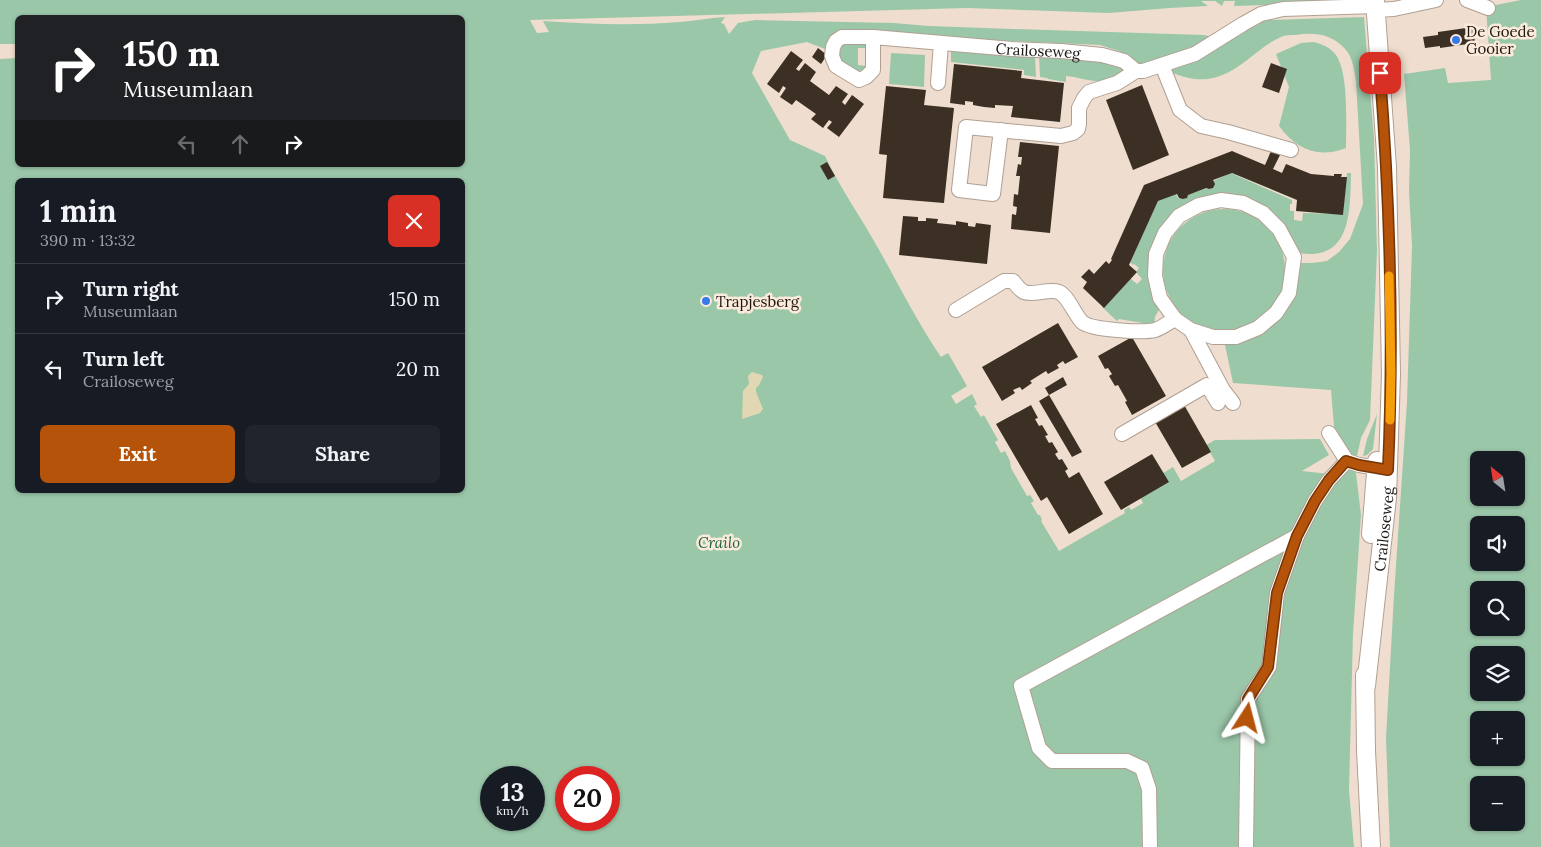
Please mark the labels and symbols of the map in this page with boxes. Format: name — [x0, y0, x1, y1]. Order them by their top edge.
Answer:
place label: De Goede Gooier — [1466, 22, 1535, 58]
marker: De Goede Gooier — [1450, 34, 1462, 46]
street label: Crailoseweg — [995, 38, 1082, 62]
pin — [1359, 52, 1401, 94]
place label: Trapjesberg — [716, 292, 800, 311]
marker: Trapjesberg — [700, 295, 712, 307]
north arrow — [1470, 451, 1525, 506]
street label: Crailoseweg — [1369, 486, 1397, 572]
park label: Crailo — [698, 533, 740, 552]
position arrow — [1220, 691, 1272, 743]
speed limit sign: 20 — [555, 766, 620, 831]

